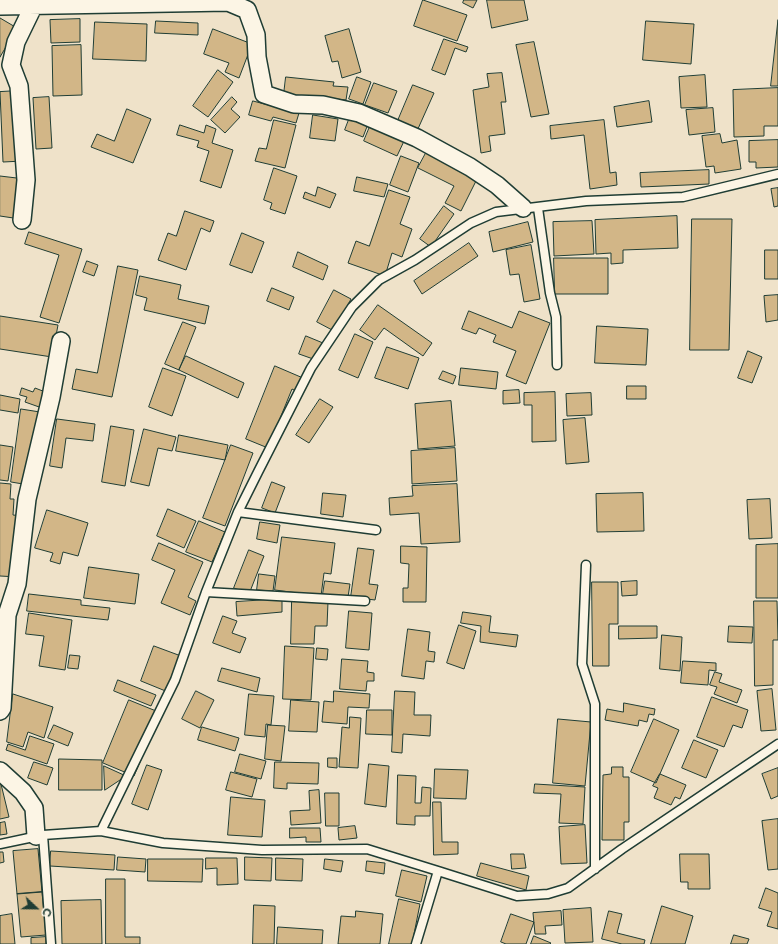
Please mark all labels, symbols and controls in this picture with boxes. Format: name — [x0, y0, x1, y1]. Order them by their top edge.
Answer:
north arrow — [16, 888, 56, 928]
text: С — [38, 906, 57, 920]

